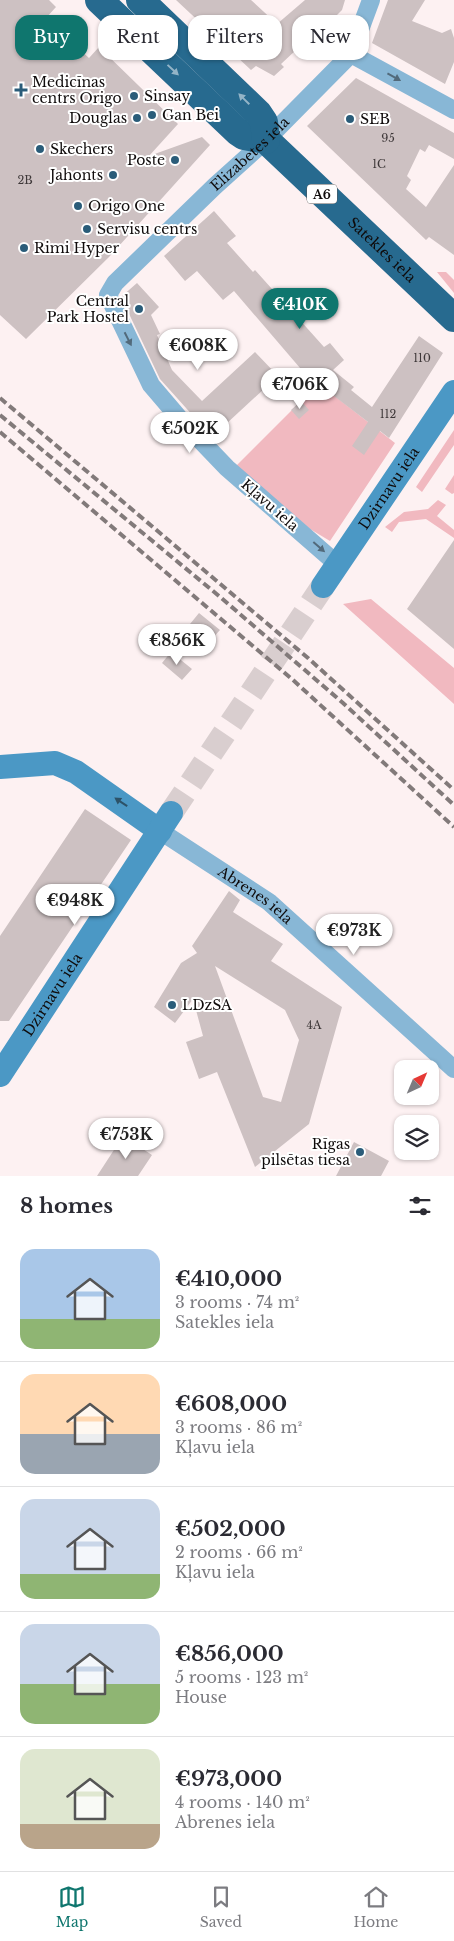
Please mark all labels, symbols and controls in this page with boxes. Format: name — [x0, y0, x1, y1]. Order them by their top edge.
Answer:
chip: Buy — [15, 15, 88, 60]
chip: Rent — [98, 15, 178, 60]
chip: Filters — [188, 15, 282, 60]
chip: New — [292, 15, 369, 60]
one-way arrow — [166, 64, 178, 76]
place label: Medicīnas centrs Origo — [32, 73, 122, 107]
one-way arrow — [386, 73, 401, 81]
marker: Medicīnas centrs Origo — [14, 83, 28, 97]
place label: Sinsay — [144, 87, 190, 105]
marker: Sinsay — [128, 90, 140, 102]
one-way arrow — [238, 93, 250, 105]
place label: Gan Bei — [162, 106, 219, 124]
place label: Douglas — [69, 109, 127, 127]
marker: Gan Bei — [146, 109, 158, 121]
place label: SEB — [360, 110, 390, 128]
marker: Douglas — [131, 112, 143, 124]
street label: Elizabetes iela — [207, 113, 293, 195]
marker: SEB — [344, 113, 356, 125]
house number: 95 — [381, 131, 395, 145]
place label: Skechers — [50, 140, 113, 158]
marker: Skechers — [34, 143, 46, 155]
place label: Poste — [127, 151, 165, 169]
marker: Poste — [169, 154, 181, 166]
house number: 1C — [372, 157, 386, 171]
place label: Jahonts — [48, 166, 103, 184]
marker: Jahonts — [107, 169, 119, 181]
house number: 2B — [17, 173, 33, 187]
road number: A6 — [307, 184, 337, 203]
place label: Origo One — [88, 197, 165, 215]
marker: Origo One — [72, 200, 84, 212]
street label: Satekles iela — [344, 213, 420, 286]
place label: Servisu centrs — [97, 220, 197, 238]
marker: Servisu centrs — [81, 223, 93, 235]
place label: Rimi Hyper — [34, 239, 120, 257]
marker: Rimi Hyper — [18, 242, 30, 254]
pin: €410K — [265, 288, 335, 330]
place label: Central Park Hostel — [47, 292, 129, 326]
text: €410K — [272, 294, 328, 314]
marker: Central Park Hostel — [133, 303, 145, 315]
pin: €608K — [163, 328, 233, 371]
one-way arrow — [124, 332, 132, 346]
text: €608K — [169, 335, 227, 355]
house number: 110 — [413, 351, 431, 365]
pin: €706K — [265, 368, 335, 410]
text: €706K — [272, 374, 328, 394]
house number: 112 — [380, 407, 397, 421]
pin: €502K — [155, 412, 225, 454]
text: €502K — [161, 418, 219, 438]
street label: Dzirnavu iela — [355, 443, 423, 533]
street label: Kļavu iela — [238, 475, 302, 535]
one-way arrow — [312, 542, 325, 553]
pin: €856K — [142, 624, 212, 666]
text: €856K — [149, 630, 205, 650]
one-way arrow — [114, 797, 128, 807]
street label: Abrenes iela — [214, 862, 297, 928]
pin: €948K — [40, 884, 110, 926]
text: €948K — [47, 890, 103, 910]
pin: €973K — [319, 914, 389, 956]
text: €973K — [327, 920, 381, 940]
street label: Dzirnavu iela — [19, 949, 86, 1040]
place label: LDzSA — [182, 996, 232, 1014]
marker: LDzSA — [166, 999, 178, 1011]
house number: 4A — [307, 1018, 322, 1032]
north arrow — [394, 1060, 439, 1105]
map controls — [394, 1060, 439, 1160]
button: layers — [394, 1115, 439, 1160]
pin: €753K — [91, 1118, 161, 1160]
text: €753K — [99, 1124, 153, 1144]
place label: Rīgas pilsētas tiesa — [261, 1135, 350, 1169]
marker: Rīgas pilsētas tiesa — [354, 1146, 366, 1158]
icon: filters — [406, 1192, 434, 1220]
text: 8 homes — [20, 1193, 113, 1219]
text: €410,000 — [175, 1266, 282, 1292]
icon: home — [60, 1269, 120, 1329]
text: 3 rooms · 74 m² — [175, 1292, 299, 1312]
text: Satekles iela — [175, 1312, 274, 1332]
text: €608,000 — [175, 1391, 287, 1417]
icon: home — [60, 1394, 120, 1454]
text: 3 rooms · 86 m² — [175, 1417, 302, 1437]
text: Kļavu iela — [175, 1437, 255, 1457]
text: €502,000 — [175, 1516, 286, 1542]
icon: home — [60, 1519, 120, 1579]
text: 2 rooms · 66 m² — [175, 1542, 303, 1562]
text: Kļavu iela — [175, 1562, 255, 1582]
text: €856,000 — [175, 1641, 284, 1667]
icon: home — [60, 1644, 120, 1704]
text: 5 rooms · 123 m² — [175, 1667, 308, 1687]
text: House — [175, 1687, 227, 1707]
text: €973,000 — [175, 1766, 282, 1792]
icon: home — [60, 1769, 120, 1829]
text: 4 rooms · 140 m² — [175, 1792, 310, 1812]
text: Abrenes iela — [175, 1812, 275, 1832]
tab: Map — [56, 1883, 88, 1931]
tab: Saved — [200, 1883, 242, 1931]
tab: Home — [353, 1883, 398, 1931]

